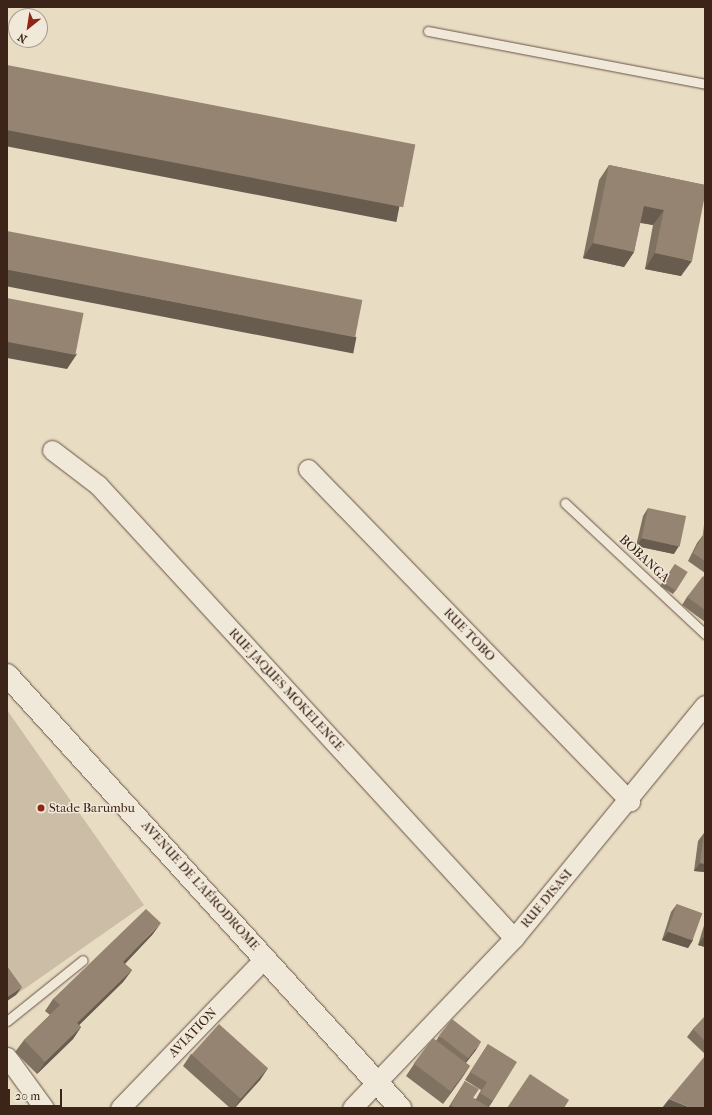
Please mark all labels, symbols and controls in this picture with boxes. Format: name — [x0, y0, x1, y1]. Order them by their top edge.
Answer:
north arrow — [8, 8, 48, 48]
text: N — [15, 30, 29, 46]
street label: BOBANGA — [616, 532, 672, 586]
street label: RUE TOBO — [440, 605, 498, 665]
street label: RUE JAQUES MOKELENGE — [225, 625, 347, 755]
place label: Stade Barumbu — [49, 800, 135, 816]
marker: Stade Barumbu — [36, 803, 46, 813]
street label: AVENUE DE L’AÉRODROME — [138, 818, 262, 954]
street label: RUE DISASI — [518, 867, 576, 931]
street label: AVIATION — [166, 1005, 220, 1061]
scale bar — [10, 1081, 64, 1107]
text: 20 m — [15, 1089, 40, 1103]

